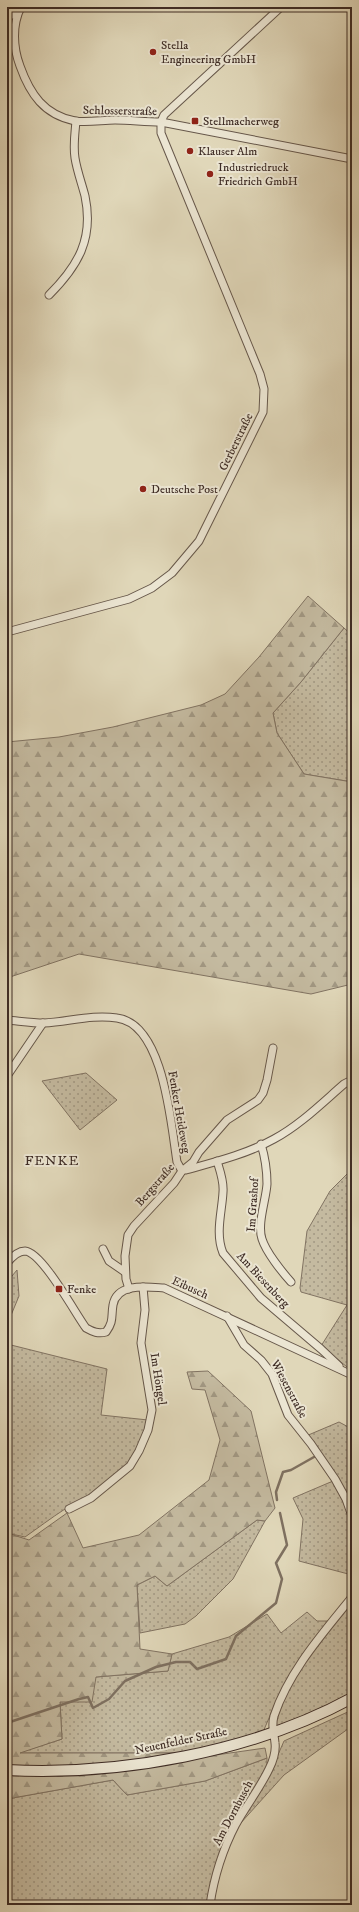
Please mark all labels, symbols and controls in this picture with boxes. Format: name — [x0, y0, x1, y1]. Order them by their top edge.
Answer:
place label: Stella Engineering GmbH — [161, 38, 256, 67]
marker: Stella Engineering GmbH — [148, 47, 158, 57]
street label: Schlosserstraße — [83, 103, 157, 119]
place label: Stellmacherweg — [203, 114, 279, 129]
marker: Stellmacherweg — [190, 116, 200, 126]
place label: Klauser Alm — [198, 144, 257, 159]
marker: Klauser Alm — [185, 146, 195, 156]
place label: Industriedruck Friedrich GmbH — [218, 160, 298, 189]
marker: Industriedruck Friedrich GmbH — [205, 169, 215, 179]
street label: Gerberstraße — [216, 411, 256, 473]
place label: Deutsche Post — [151, 482, 218, 497]
marker: Deutsche Post — [138, 484, 148, 494]
street label: Fenker Heideweg — [164, 1070, 194, 1155]
district label: FENKE — [25, 1152, 79, 1170]
street label: Bergstraße — [132, 1160, 178, 1210]
street label: Im Grashof — [244, 1175, 263, 1233]
street label: Am Biesenberg — [233, 1249, 293, 1311]
street label: Eibusch — [169, 1273, 211, 1303]
place label: Fenke — [67, 1282, 96, 1297]
marker: Fenke — [54, 1284, 64, 1294]
street label: Im Höngel — [146, 1352, 170, 1407]
street label: Wiesenstraße — [267, 1356, 311, 1421]
street label: Neuenfelder Straße — [134, 1724, 229, 1758]
street label: Am Dornbusch — [210, 1777, 257, 1848]

